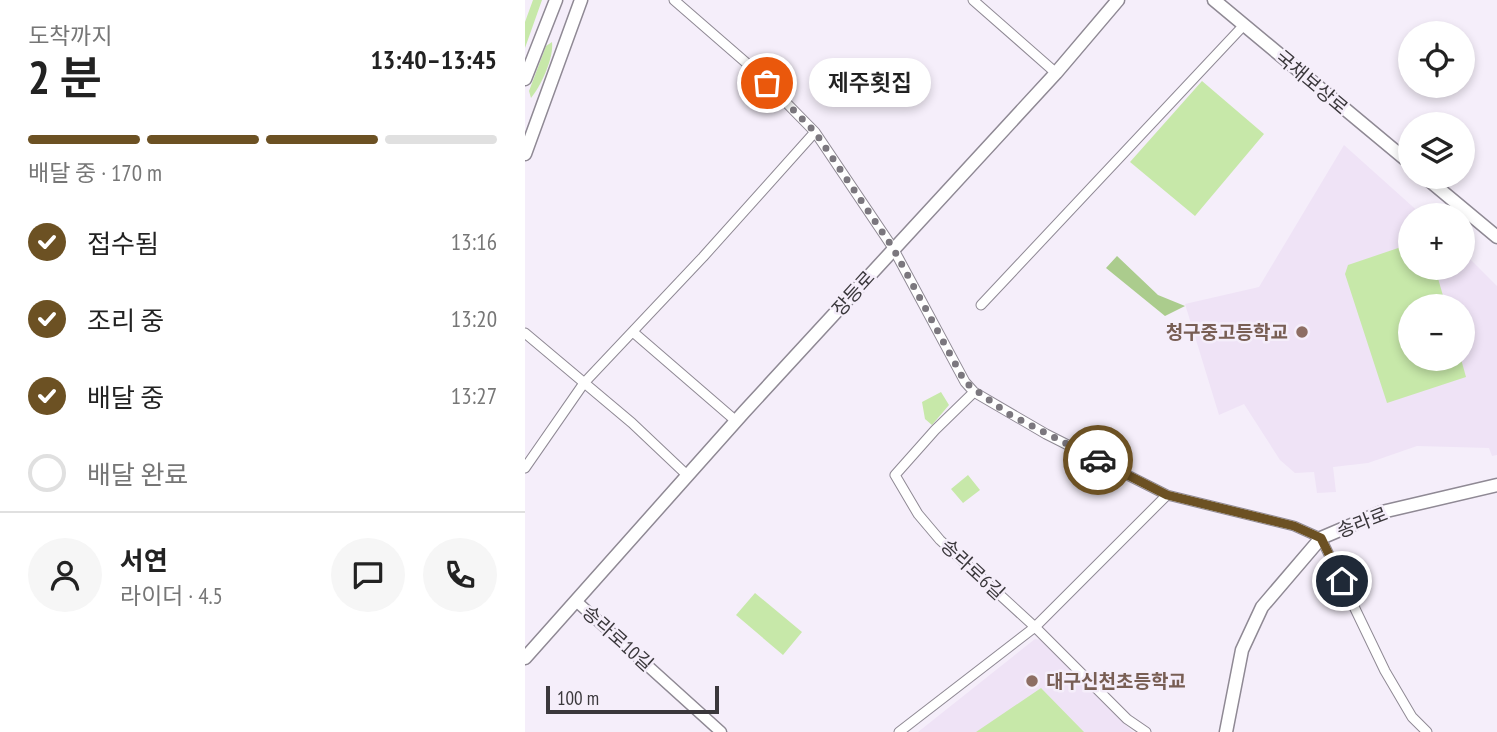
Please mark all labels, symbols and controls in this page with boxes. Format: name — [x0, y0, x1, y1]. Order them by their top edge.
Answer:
text: 도착까지 — [28, 21, 113, 50]
map controls — [1398, 21, 1475, 371]
button: locate — [1398, 21, 1475, 98]
text: 13:40–13:45 — [370, 43, 497, 76]
street label: 국채보상로 — [1271, 45, 1353, 119]
text: 2 분 — [28, 47, 102, 107]
pin — [737, 53, 797, 113]
callout: 제주횟집 — [809, 58, 931, 108]
icon: bag — [748, 64, 786, 102]
text: 제주횟집 — [828, 68, 912, 97]
button: layers — [1398, 112, 1475, 189]
text: 배달 중 · 170 m — [28, 158, 162, 187]
button: + — [1398, 203, 1475, 280]
icon: check — [28, 223, 66, 261]
text: 접수됨 — [87, 227, 159, 260]
text: 13:16 — [451, 227, 497, 256]
street label: 장등로 — [827, 265, 879, 321]
button: − — [1398, 294, 1475, 371]
icon: check — [28, 300, 66, 338]
text: 조리 중 — [87, 304, 164, 337]
text: 13:20 — [451, 304, 497, 333]
place label: 청구중고등학교 — [1166, 320, 1288, 344]
marker: 청구중고등학교 — [1294, 324, 1310, 340]
icon: check — [28, 377, 66, 415]
text: 배달 중 — [87, 381, 164, 414]
text: 13:27 — [451, 381, 497, 410]
courier — [1063, 425, 1133, 495]
icon: car — [1079, 441, 1117, 479]
text: 배달 완료 — [87, 458, 188, 491]
street label: 송라로 — [1333, 501, 1391, 543]
street label: 송라로6길 — [936, 533, 1010, 605]
button: person — [28, 538, 102, 612]
button: chat — [331, 538, 405, 612]
button: phone — [423, 538, 497, 612]
text: 서연 — [120, 544, 168, 577]
pin — [1312, 551, 1372, 611]
icon: home — [1323, 562, 1361, 600]
text: 라이더 · 4.5 — [120, 581, 223, 610]
street label: 송라로10길 — [578, 600, 658, 676]
place label: 대구신천초등학교 — [1046, 669, 1186, 693]
marker: 대구신천초등학교 — [1024, 673, 1040, 689]
scale bar — [546, 683, 719, 715]
text: 100 m — [557, 686, 599, 710]

